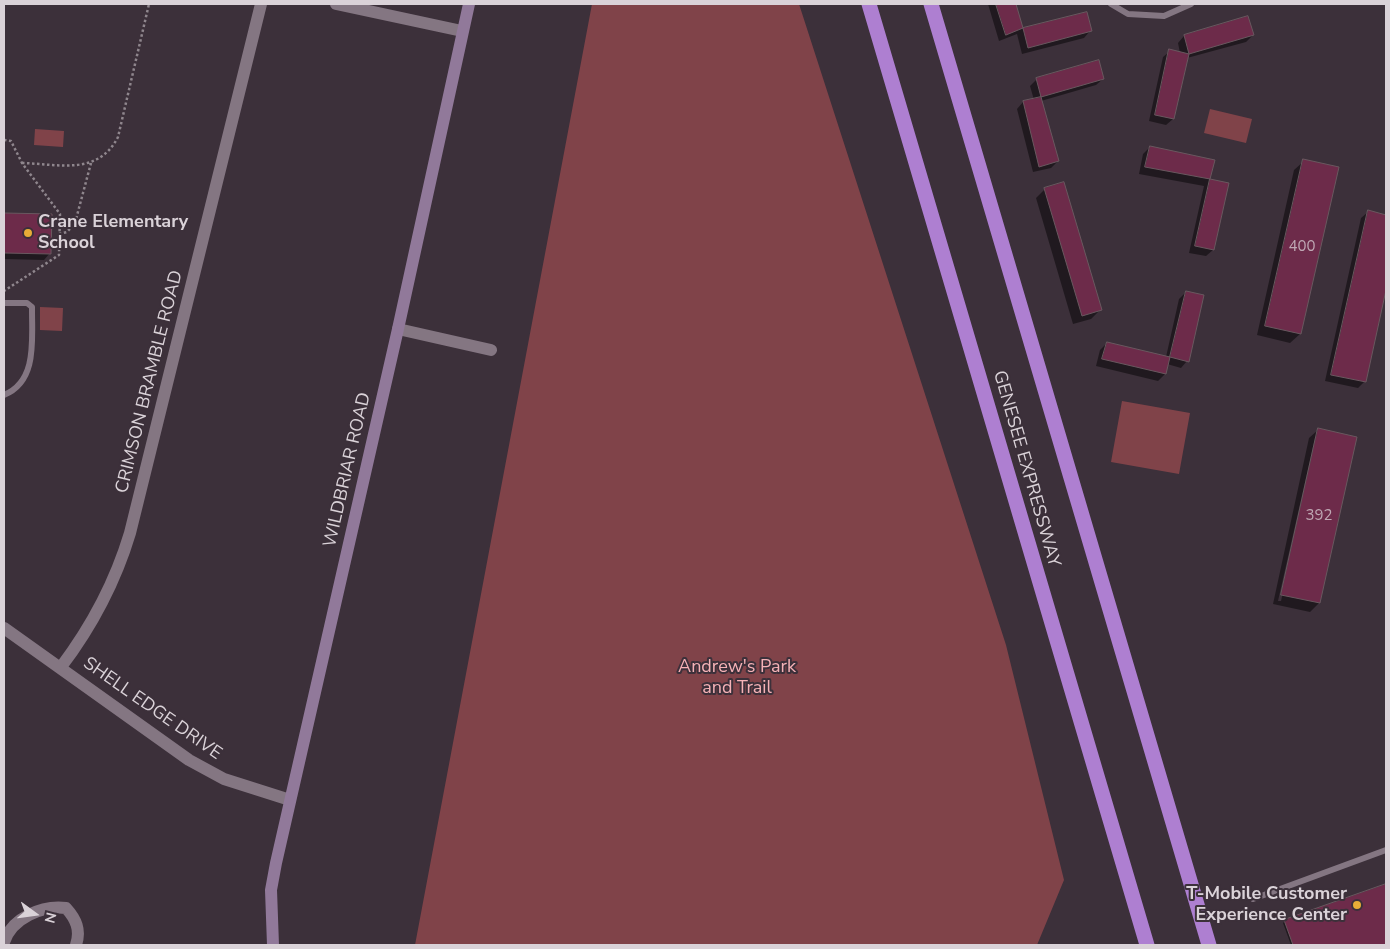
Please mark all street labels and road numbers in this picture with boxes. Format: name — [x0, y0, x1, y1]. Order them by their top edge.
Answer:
street label: CRIMSON BRAMBLE ROAD — [112, 268, 188, 496]
street label: GENESEE EXPRESSWAY — [988, 368, 1064, 570]
street label: WILDBRIAR ROAD — [320, 391, 376, 549]
street label: SHELL EDGE DRIVE — [78, 653, 226, 765]

